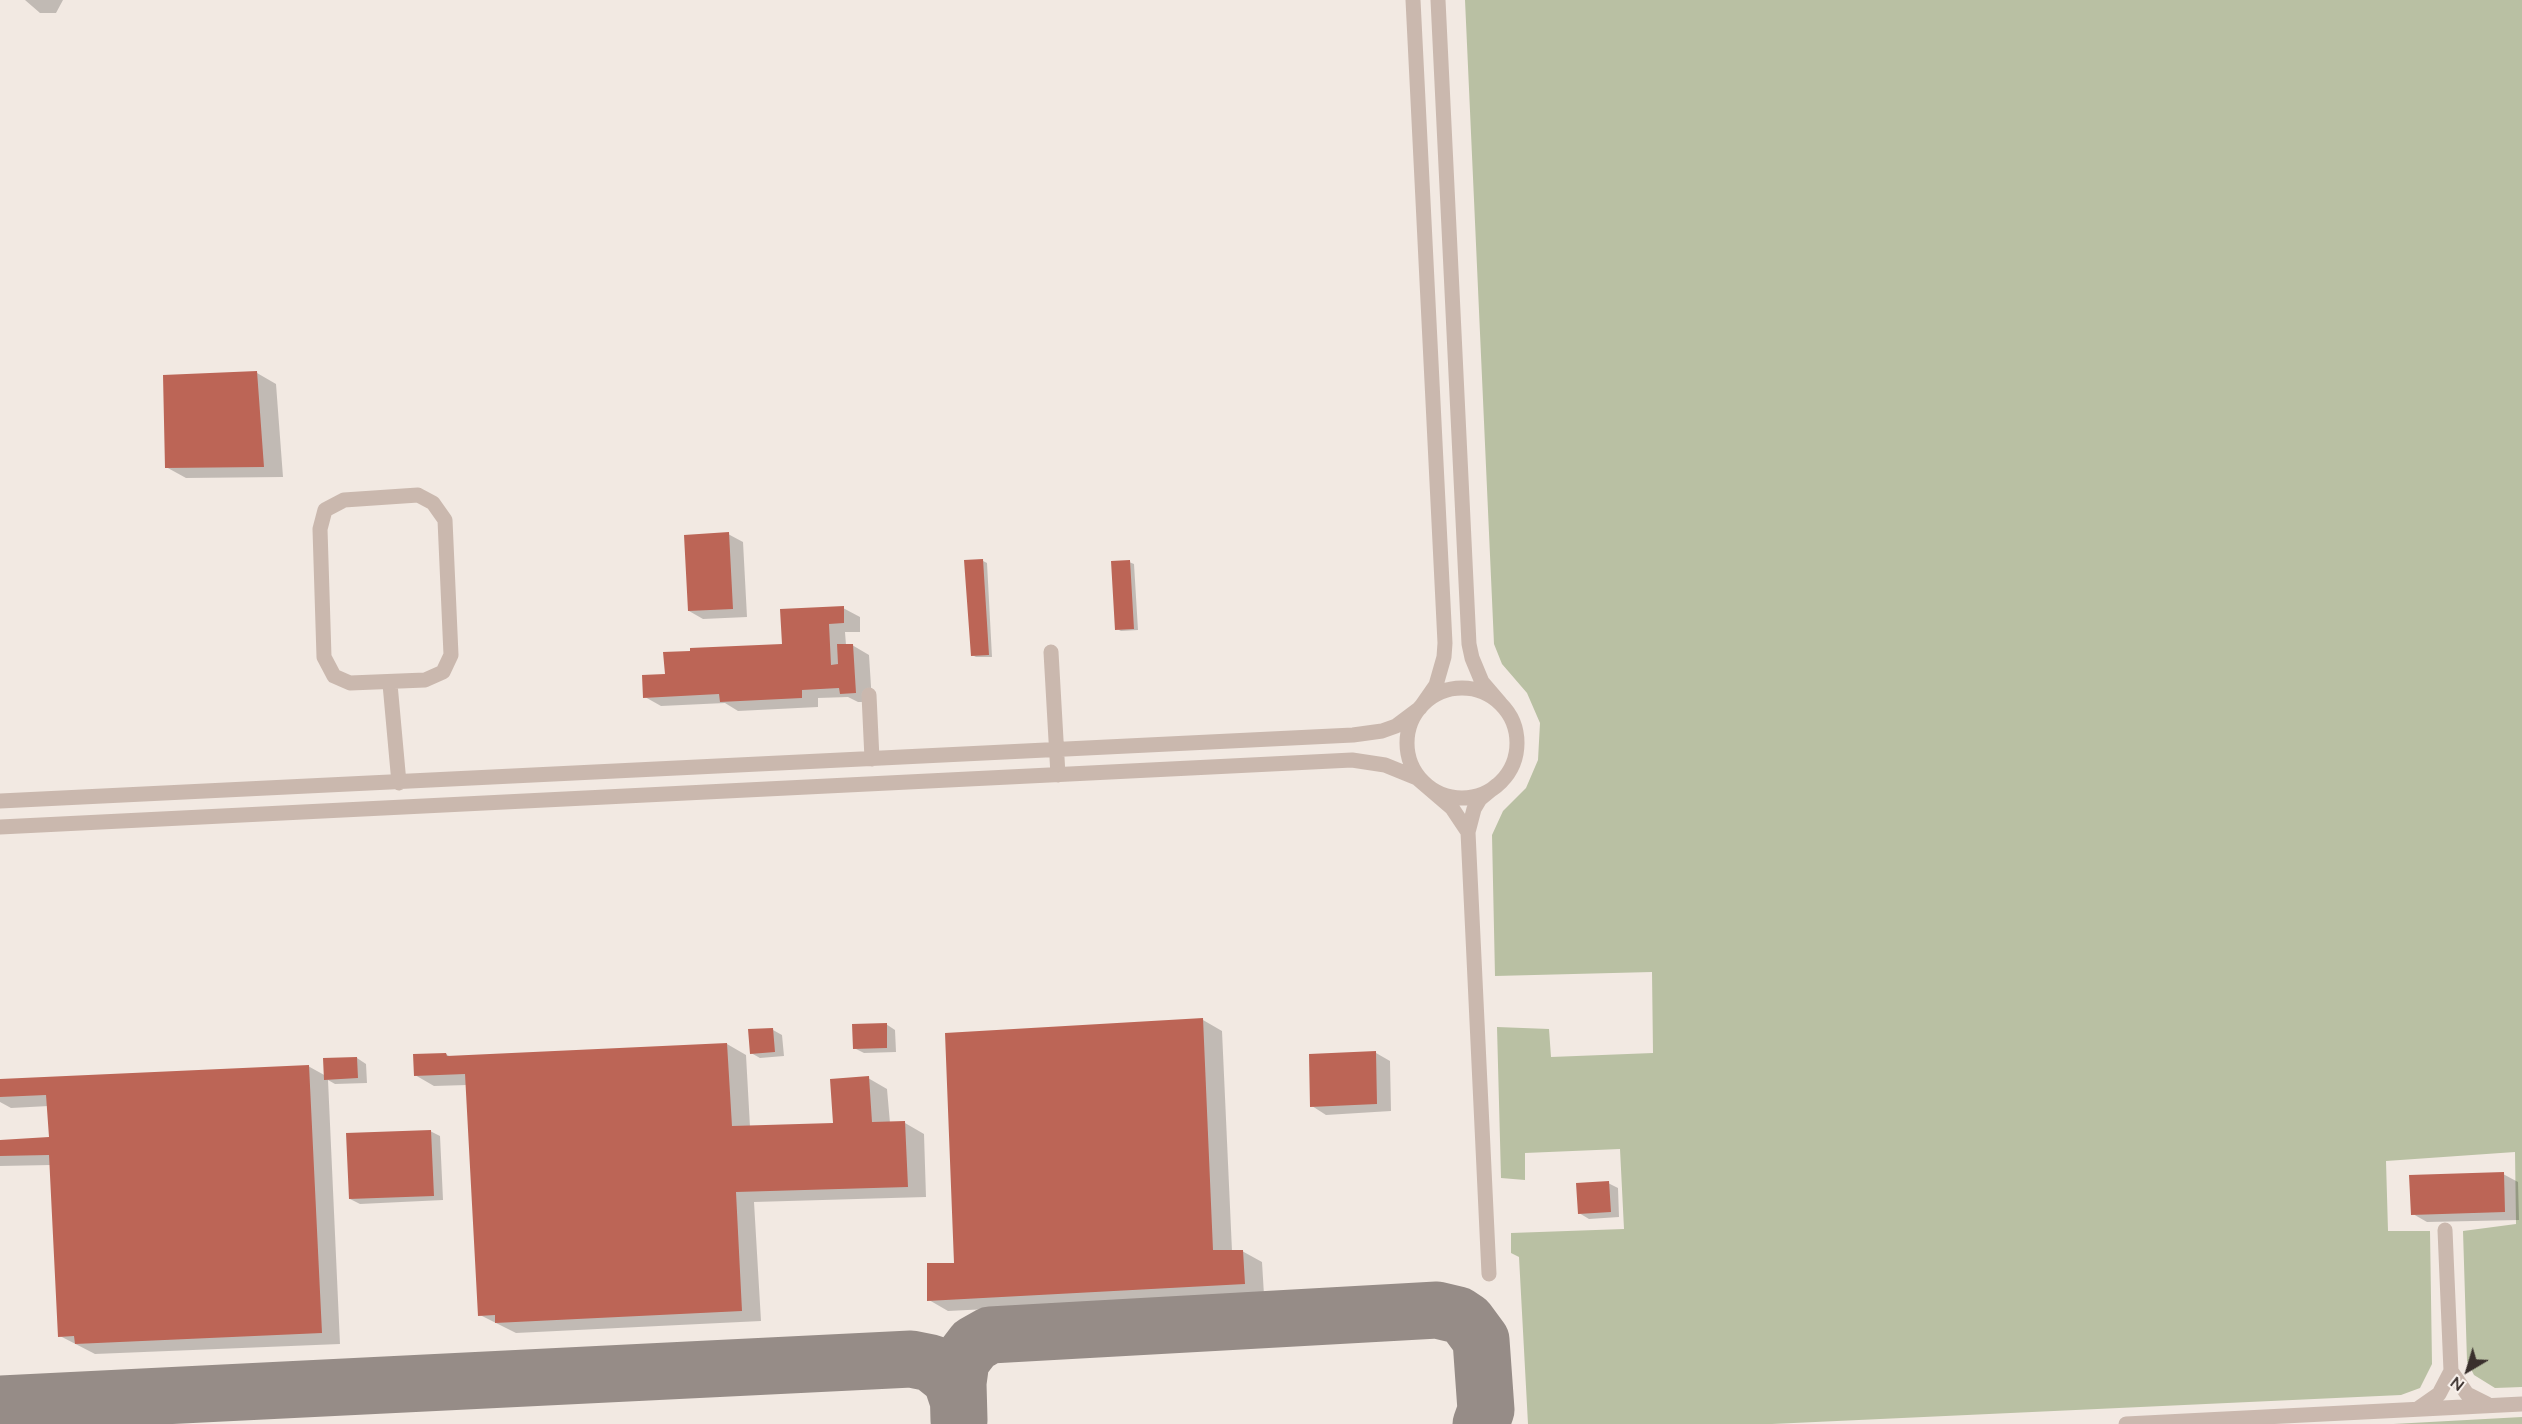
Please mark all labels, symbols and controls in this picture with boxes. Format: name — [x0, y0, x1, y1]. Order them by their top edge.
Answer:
north arrow — [2438, 1340, 2498, 1400]
text: N — [2446, 1373, 2467, 1396]

